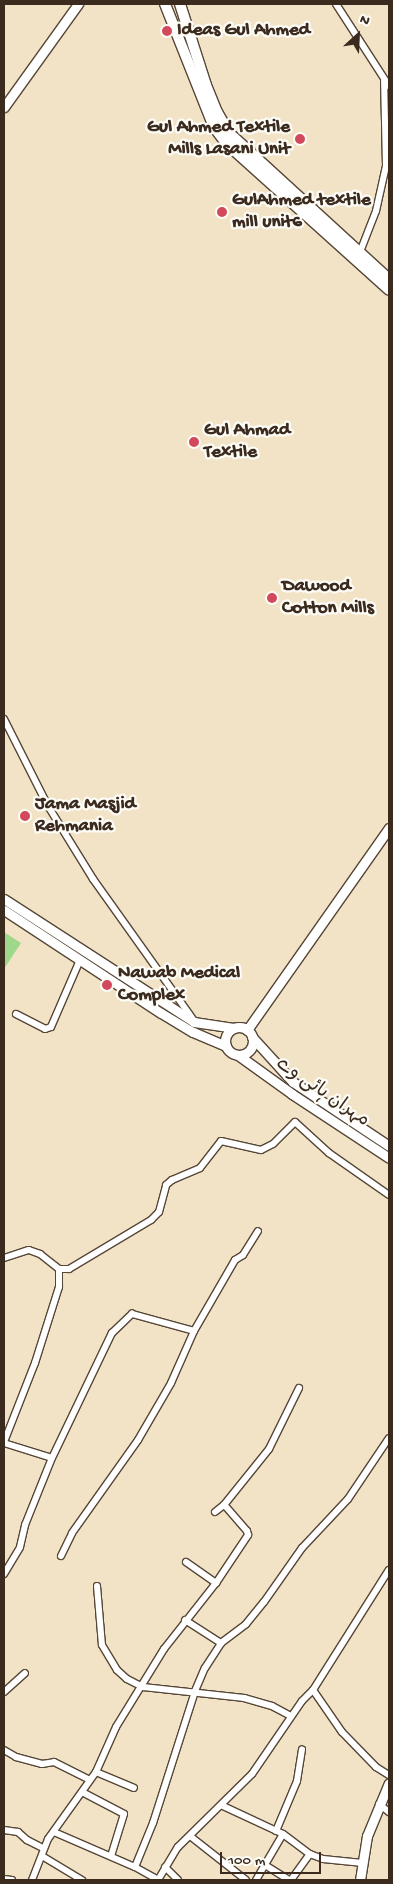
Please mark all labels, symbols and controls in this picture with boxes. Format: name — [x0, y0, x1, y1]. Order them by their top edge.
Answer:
north arrow — [333, 10, 383, 60]
text: N — [357, 11, 372, 31]
place label: Ideas Gul Ahmed — [177, 20, 310, 42]
marker: Ideas Gul Ahmed — [161, 25, 173, 37]
place label: Gul Ahmed Textile Mills Lasani Unit — [147, 117, 290, 161]
marker: Gul Ahmed Textile Mills Lasani Unit — [294, 133, 306, 145]
place label: GulAhmed textile mill unit6 — [232, 190, 371, 234]
marker: GulAhmed textile mill unit6 — [216, 206, 228, 218]
place label: Gul Ahmad Textile — [204, 420, 290, 464]
marker: Gul Ahmad Textile — [188, 436, 200, 448]
place label: Dawood Cotton Mills — [282, 576, 374, 620]
marker: Dawood Cotton Mills — [266, 592, 278, 604]
place label: Jama Masjid Rehmania — [35, 794, 136, 838]
marker: Jama Masjid Rehmania — [19, 810, 31, 822]
place label: Nawab Medical Complex — [118, 963, 240, 1007]
marker: Nawab Medical Complex — [100, 978, 114, 992]
street label: مہران ہائی وے — [271, 1053, 373, 1133]
scale bar — [223, 1842, 324, 1874]
text: 100 m — [228, 1852, 265, 1870]

